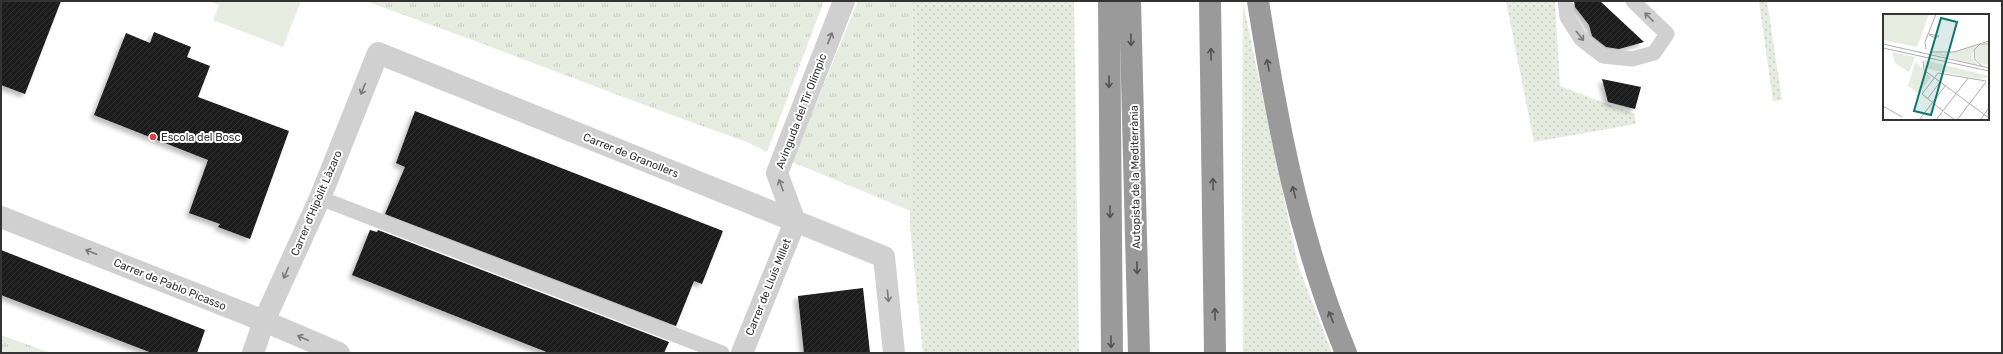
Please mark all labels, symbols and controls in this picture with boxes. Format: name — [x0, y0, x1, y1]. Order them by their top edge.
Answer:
one-way arrow — [1644, 12, 1654, 22]
inset map — [1883, 14, 1989, 120]
one-way arrow — [1575, 30, 1584, 41]
one-way arrow — [826, 33, 834, 45]
one-way arrow — [1127, 33, 1135, 46]
one-way arrow — [1207, 48, 1215, 61]
street label: Avinguda del Tir Olímpic — [773, 52, 829, 171]
one-way arrow — [1264, 59, 1272, 72]
one-way arrow — [1105, 75, 1113, 88]
one-way arrow — [359, 83, 367, 95]
street label: Autopista de la Mediterrània — [1128, 105, 1143, 249]
street label: Carrer de Granollers — [581, 130, 681, 181]
place label: Escola del Bosc — [161, 131, 241, 144]
marker: Escola del Bosc — [148, 132, 158, 142]
street label: Carrer d'Hipòlit Làzaro — [288, 148, 345, 258]
one-way arrow — [1209, 178, 1217, 191]
one-way arrow — [777, 179, 784, 192]
one-way arrow — [1290, 186, 1297, 199]
one-way arrow — [1106, 205, 1114, 218]
street label: Carrer de Lluís Millet — [743, 236, 794, 338]
one-way arrow — [86, 248, 98, 256]
street label: Carrer de Pablo Picasso — [112, 256, 228, 313]
one-way arrow — [1133, 261, 1141, 274]
one-way arrow — [282, 267, 289, 279]
one-way arrow — [884, 289, 892, 302]
one-way arrow — [1211, 308, 1219, 321]
one-way arrow — [1327, 311, 1334, 323]
one-way arrow — [297, 334, 309, 341]
one-way arrow — [1108, 335, 1115, 348]

